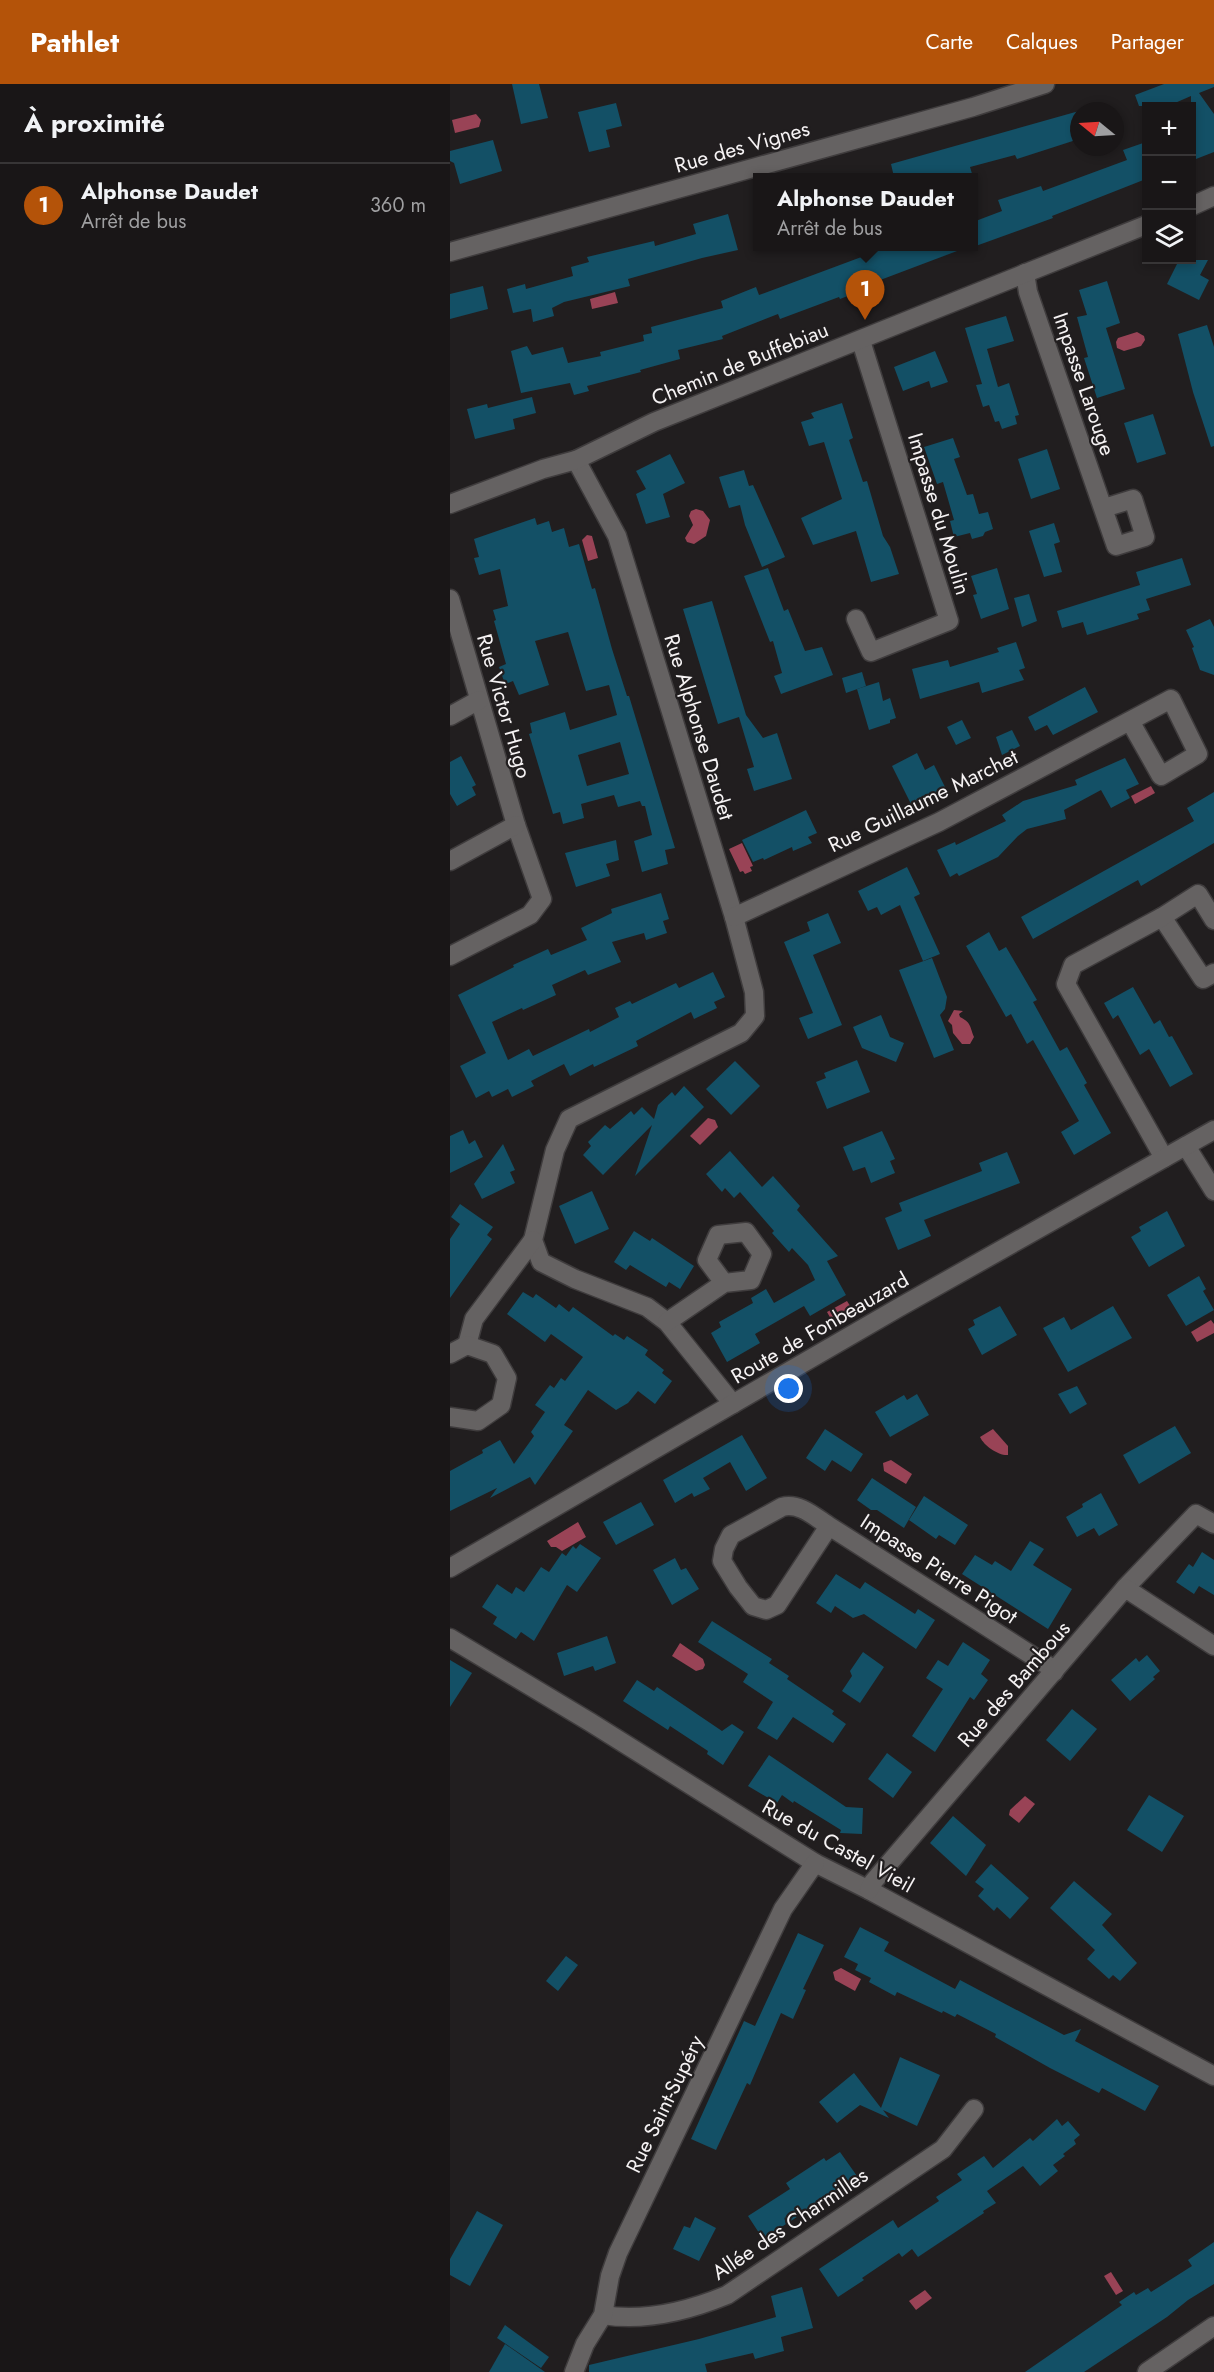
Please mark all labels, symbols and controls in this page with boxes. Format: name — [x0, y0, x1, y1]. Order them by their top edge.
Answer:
text: Pathlet — [30, 22, 119, 63]
text: Carte — [926, 27, 973, 57]
text: Calques — [1006, 27, 1078, 57]
text: Partager — [1111, 27, 1184, 57]
north arrow — [1070, 102, 1124, 156]
map controls — [1142, 102, 1196, 264]
button: + — [1142, 102, 1196, 156]
text: À proximité — [24, 104, 165, 142]
street label: Rue des Vignes — [671, 113, 813, 181]
button: − — [1142, 156, 1196, 210]
popup — [753, 173, 978, 251]
text: Alphonse Daudet — [81, 175, 258, 207]
text: Alphonse Daudet — [777, 182, 954, 214]
text: 1 — [38, 191, 49, 220]
text: 360 m — [370, 191, 426, 220]
text: Arrêt de bus — [81, 207, 186, 236]
button: layers — [1142, 210, 1196, 264]
text: Arrêt de bus — [777, 214, 882, 243]
pin: 1 — [846, 270, 884, 320]
street label: Impasse Larouge — [1046, 309, 1123, 460]
street label: Chemin de Buffebiau — [647, 315, 833, 413]
street label: Impasse du Moulin — [900, 429, 978, 599]
street label: Rue Victor Hugo — [469, 630, 539, 782]
street label: Rue Alphonse Daudet — [656, 630, 742, 824]
street label: Rue Guillaume Marchet — [823, 742, 1023, 860]
street label: Route de Fonbeauzard — [726, 1265, 914, 1391]
your location — [774, 1374, 803, 1403]
street label: Impasse Pierre Pigot — [854, 1507, 1024, 1631]
street label: Rue des Bambous — [951, 1614, 1077, 1754]
street label: Rue du Castel Vieil — [757, 1792, 919, 1900]
street label: Rue Saint-Supéry — [619, 2029, 712, 2178]
street label: Allée des Charmilles — [706, 2161, 874, 2287]

